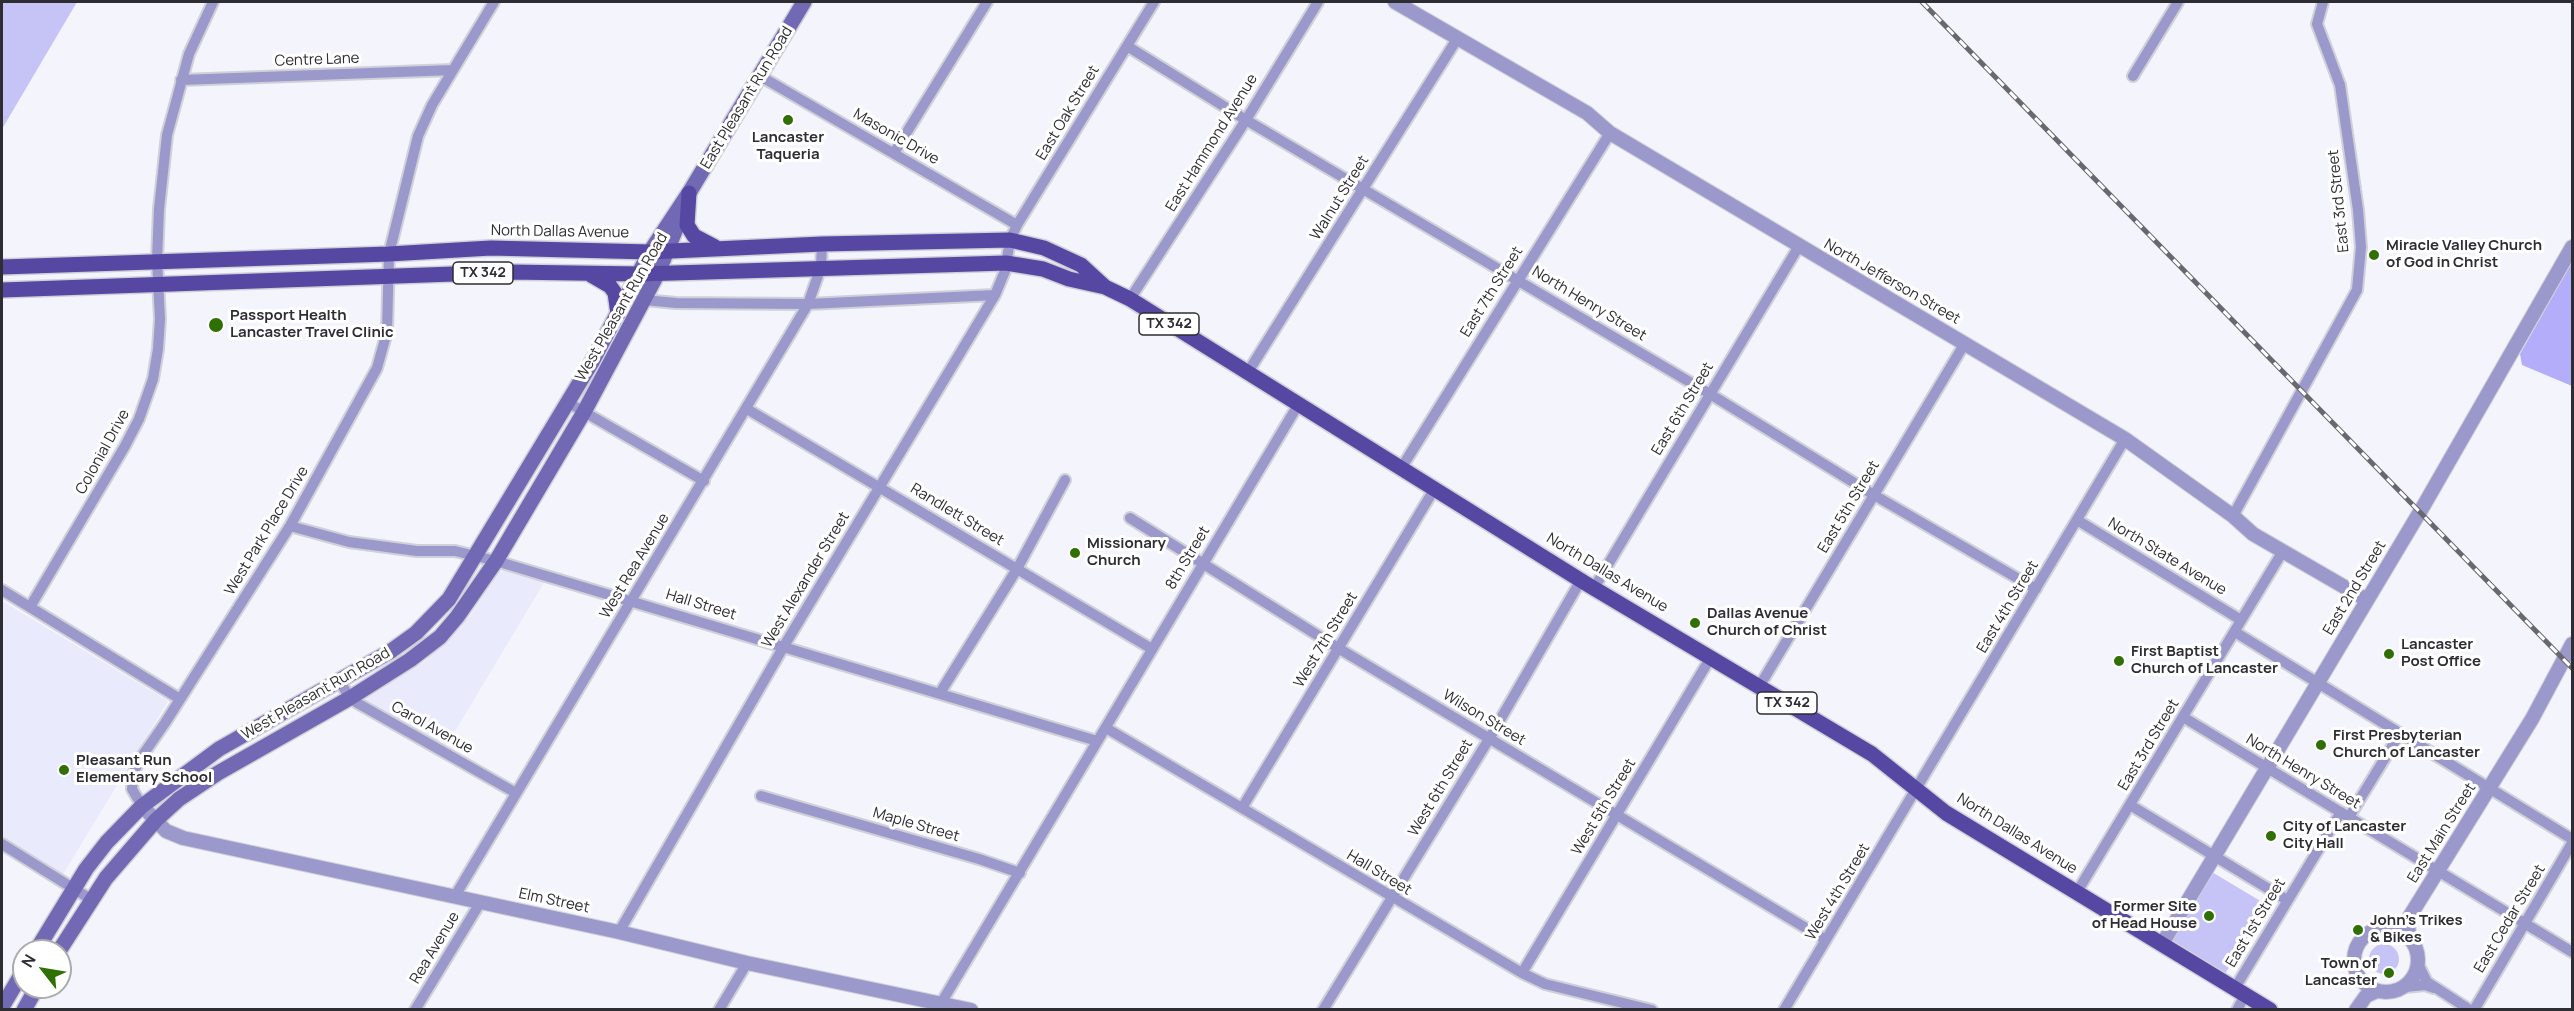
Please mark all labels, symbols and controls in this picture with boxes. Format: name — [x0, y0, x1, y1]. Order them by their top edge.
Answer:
street label: East Pleasant Run Road — [697, 23, 797, 173]
street label: Centre Lane — [274, 50, 360, 70]
street label: East Oak Street — [1033, 62, 1103, 164]
street label: East Hammond Avenue — [1162, 71, 1262, 215]
street label: Masonic Drive — [850, 105, 942, 169]
marker: Lancaster Taqueria — [781, 113, 795, 127]
place label: Lancaster Taqueria — [752, 129, 824, 164]
street label: East 3rd Street — [2325, 149, 2353, 253]
street label: Walnut Street — [1307, 152, 1373, 244]
street label: North Dallas Avenue — [491, 222, 629, 242]
street label: West Pleasant Run Road — [572, 230, 672, 384]
street label: North Jefferson Street — [1821, 236, 1963, 328]
place label: Miracle Valley Church of God in Christ — [2386, 237, 2542, 272]
street label: East 7th Street — [1457, 243, 1527, 341]
marker: Miracle Valley Church of God in Christ — [2367, 248, 2381, 262]
road number: TX 342 — [453, 262, 513, 284]
street label: North Henry Street — [1528, 263, 1650, 345]
place label: Passport Health Lancaster Travel Clinic — [230, 307, 394, 342]
road number: TX 342 — [1139, 313, 1199, 335]
marker: Passport Health Lancaster Travel Clinic — [207, 316, 225, 334]
street label: East 6th Street — [1648, 359, 1718, 459]
street label: Colonial Drive — [72, 406, 134, 498]
street label: East 5th Street — [1814, 458, 1884, 556]
street label: West Park Place Drive — [221, 463, 313, 599]
street label: Randlett Street — [907, 480, 1007, 550]
street label: West Alexander Street — [758, 509, 854, 651]
street label: West Rea Avenue — [597, 510, 673, 622]
street label: North State Avenue — [2105, 515, 2229, 599]
street label: 8th Street — [1162, 523, 1214, 593]
street label: North Dallas Avenue — [1543, 530, 1671, 616]
place label: Missionary Church — [1087, 535, 1166, 570]
street label: East 2nd Street — [2320, 537, 2390, 639]
marker: Missionary Church — [1068, 546, 1082, 560]
street label: East 4th Street — [1973, 558, 2043, 656]
street label: Hall Street — [664, 586, 738, 624]
street label: West 7th Street — [1290, 589, 1362, 691]
place label: Dallas Avenue Church of Christ — [1707, 605, 1827, 640]
marker: Dallas Avenue Church of Christ — [1688, 616, 1702, 630]
place label: Lancaster Post Office — [2401, 636, 2481, 671]
place label: First Baptist Church of Lancaster — [2131, 643, 2278, 678]
street label: West Pleasant Run Road — [239, 644, 393, 744]
marker: Lancaster Post Office — [2382, 647, 2396, 661]
marker: First Baptist Church of Lancaster — [2112, 654, 2126, 668]
street label: Wilson Street — [1439, 686, 1529, 750]
road number: TX 342 — [1757, 692, 1817, 714]
street label: East 3rd Street — [2115, 696, 2183, 794]
street label: Carol Avenue — [388, 698, 476, 758]
place label: First Presbyterian Church of Lancaster — [2333, 727, 2480, 762]
street label: North Henry Street — [2242, 731, 2364, 813]
street label: West 6th Street — [1405, 736, 1477, 840]
marker: First Presbyterian Church of Lancaster — [2314, 738, 2328, 752]
place label: Pleasant Run Elementary School — [76, 752, 212, 787]
street label: West 5th Street — [1568, 755, 1640, 859]
marker: Pleasant Run Elementary School — [57, 763, 71, 777]
street label: East Main Street — [2404, 780, 2480, 886]
street label: North Dallas Avenue — [1954, 790, 2080, 878]
street label: Maple Street — [871, 804, 961, 846]
place label: City of Lancaster City Hall — [2283, 818, 2406, 853]
marker: City of Lancaster City Hall — [2264, 829, 2278, 843]
street label: West 4th Street — [1802, 840, 1874, 944]
street label: Hall Street — [1343, 847, 1415, 899]
street label: East Cedar Street — [2471, 862, 2549, 976]
street label: East 1st Street — [2222, 875, 2290, 971]
street label: Elm Street — [517, 885, 591, 917]
place label: Former Site of Head House — [2092, 898, 2197, 933]
street label: Rea Avenue — [406, 909, 464, 987]
marker: Former Site of Head House — [2202, 909, 2216, 923]
place label: John’s Trikes & Bikes — [2370, 912, 2463, 947]
marker: John’s Trikes & Bikes — [2351, 923, 2365, 937]
north arrow — [12, 939, 72, 999]
text: N — [16, 950, 41, 971]
place label: Town of Lancaster — [2305, 955, 2377, 990]
marker: Town of Lancaster — [2382, 966, 2396, 980]

